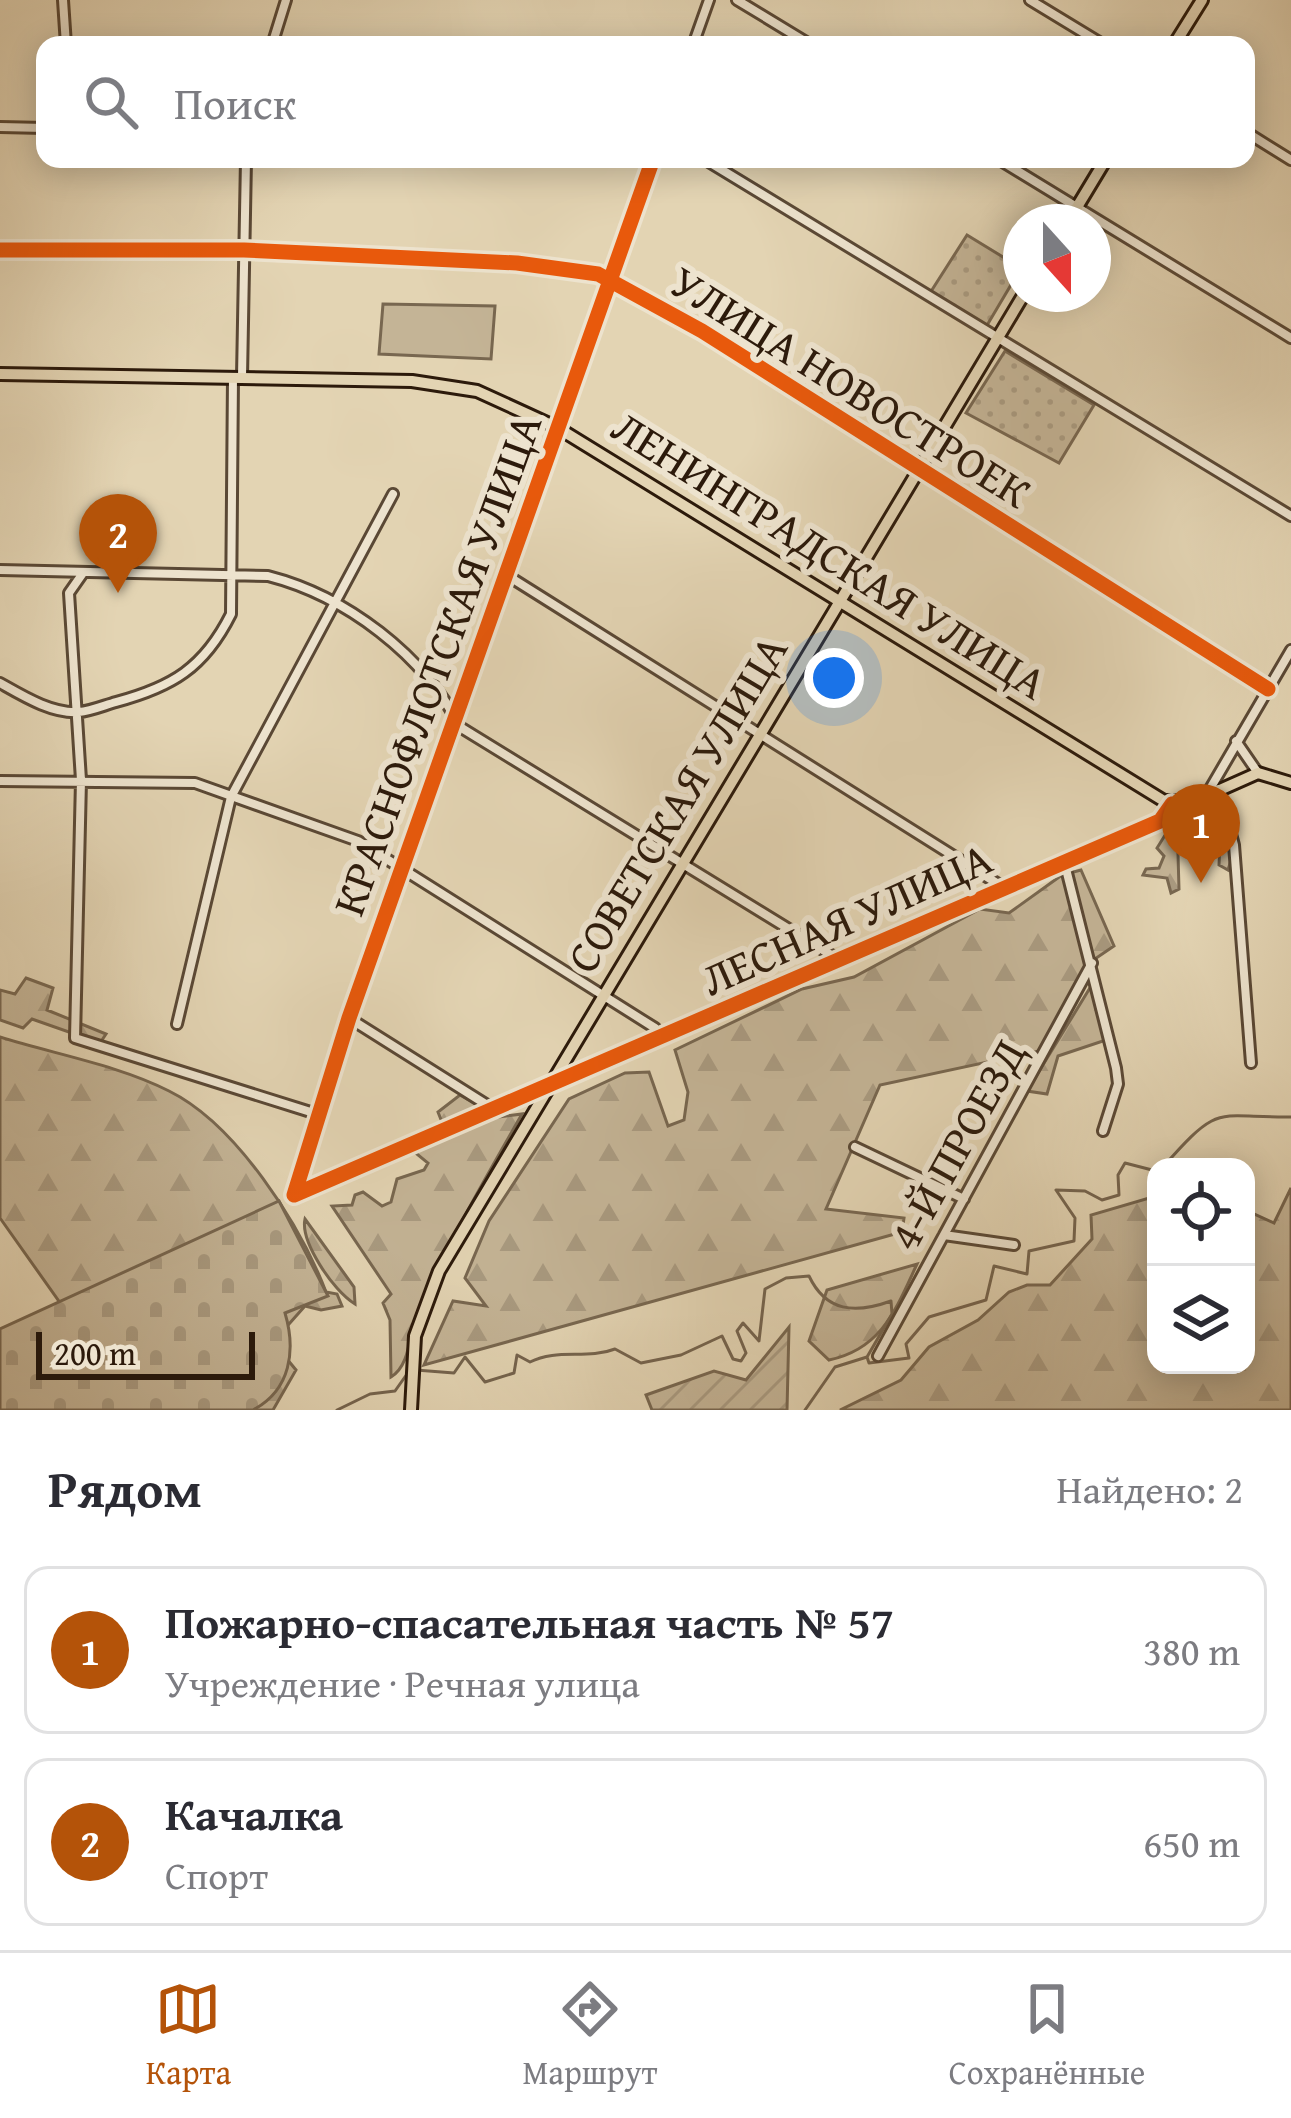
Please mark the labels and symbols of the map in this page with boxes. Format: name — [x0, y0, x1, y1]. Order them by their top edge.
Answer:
north arrow — [1003, 204, 1111, 312]
street label: УЛИЦА НОВОСТРОЕК — [658, 249, 1044, 523]
street label: ЛЕНИНГРАДСКАЯ УЛИЦА — [600, 393, 1060, 715]
street label: КРАСНОФЛОТСКАЯ УЛИЦА — [315, 404, 557, 924]
pin: 2 — [79, 494, 157, 593]
street label: СОВЕТСКАЯ УЛИЦА — [549, 622, 803, 984]
your location — [804, 648, 864, 708]
pin: 1 — [1162, 784, 1240, 883]
street label: ЛЕСНАЯ УЛИЦА — [690, 825, 1002, 1011]
street label: 4-Й ПРОЕЗД — [871, 1027, 1041, 1261]
scale bar — [36, 1326, 255, 1379]

